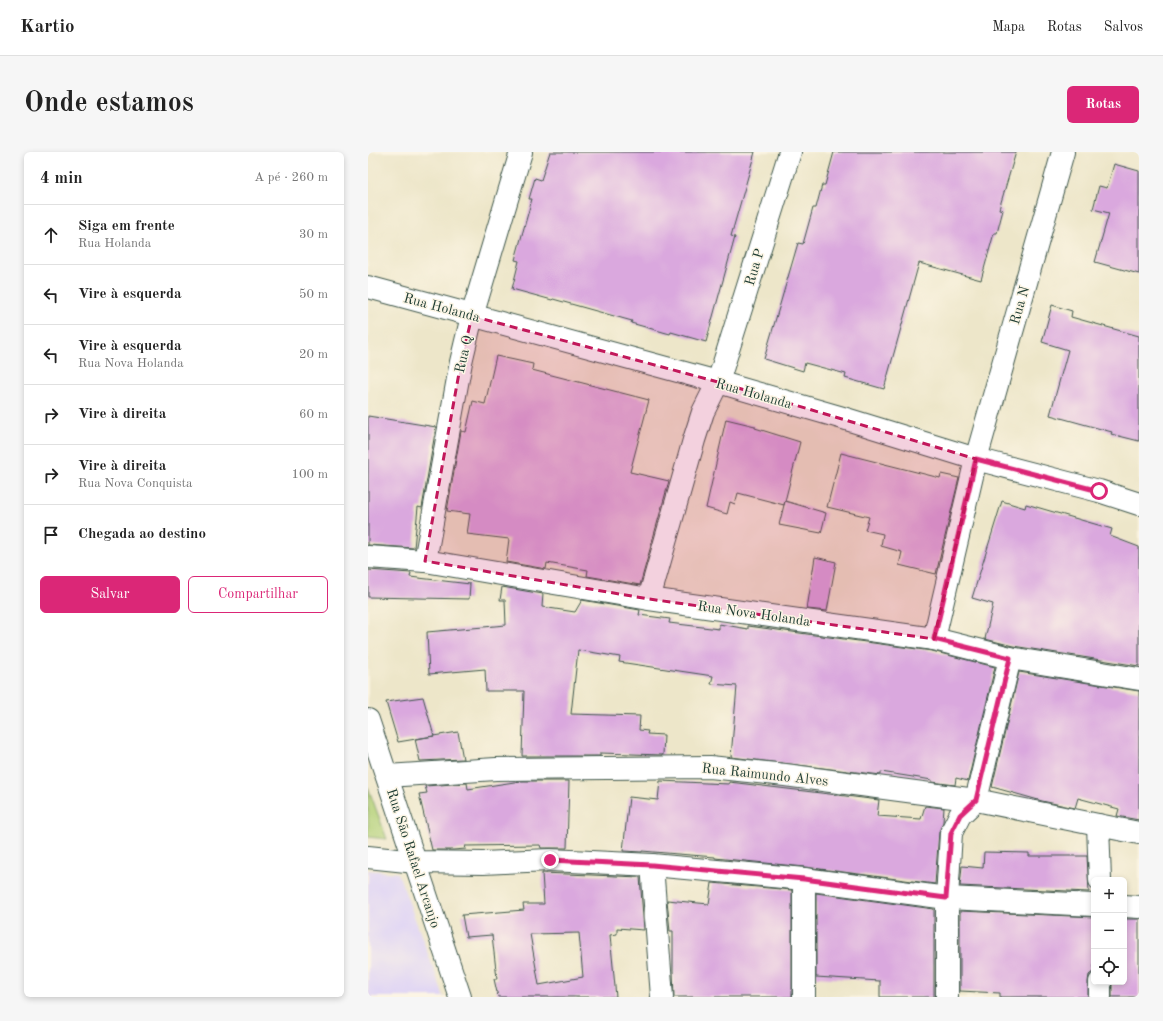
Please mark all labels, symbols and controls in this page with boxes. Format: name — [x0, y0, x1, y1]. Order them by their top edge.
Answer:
text: Kartio — [20, 18, 75, 37]
text: Mapa — [992, 20, 1025, 34]
text: Rotas — [1047, 20, 1082, 34]
text: Salvos — [1104, 20, 1143, 34]
button: Rotas — [1067, 86, 1139, 123]
text: Onde estamos — [24, 90, 194, 118]
text: 4 min — [40, 170, 83, 187]
text: A pé · 260 m — [254, 171, 328, 184]
text: Siga em frente — [78, 219, 175, 234]
icon: ahead — [40, 224, 62, 246]
text: 30 m — [299, 228, 328, 241]
text: Rua Holanda — [78, 237, 151, 250]
street label: Rua P — [743, 247, 767, 287]
icon: left — [40, 284, 62, 306]
street label: Rua N — [1008, 284, 1032, 326]
text: Vire à esquerda — [78, 287, 182, 302]
text: 50 m — [299, 288, 328, 301]
street label: Rua Holanda — [402, 291, 482, 325]
street label: Rua Q — [453, 334, 475, 374]
text: Vire à esquerda — [78, 339, 182, 354]
icon: left — [40, 344, 62, 366]
text: 20 m — [299, 348, 328, 361]
text: Rua Nova Holanda — [78, 357, 184, 370]
street label: Rua Holanda — [714, 376, 794, 412]
icon: right — [40, 404, 62, 426]
text: Vire à direita — [78, 407, 166, 422]
text: 60 m — [299, 408, 328, 421]
text: Vire à direita — [78, 459, 166, 474]
icon: right — [40, 464, 62, 486]
text: 100 m — [291, 468, 328, 481]
text: Rua Nova Conquista — [78, 477, 193, 490]
route start — [1090, 482, 1108, 500]
icon: arrive — [40, 524, 62, 546]
text: Chegada ao destino — [78, 527, 206, 542]
button: Salvar — [40, 576, 180, 613]
button: Compartilhar — [188, 576, 328, 613]
street label: Rua Nova Holanda — [697, 599, 811, 629]
street label: Rua Raimundo Alves — [701, 761, 829, 789]
street label: Rua São Rafael Arcanjo — [384, 787, 442, 930]
route end — [541, 851, 559, 869]
map controls — [1091, 877, 1127, 985]
button: + — [1091, 877, 1127, 913]
button: − — [1091, 913, 1127, 949]
button: locate — [1091, 949, 1127, 985]

